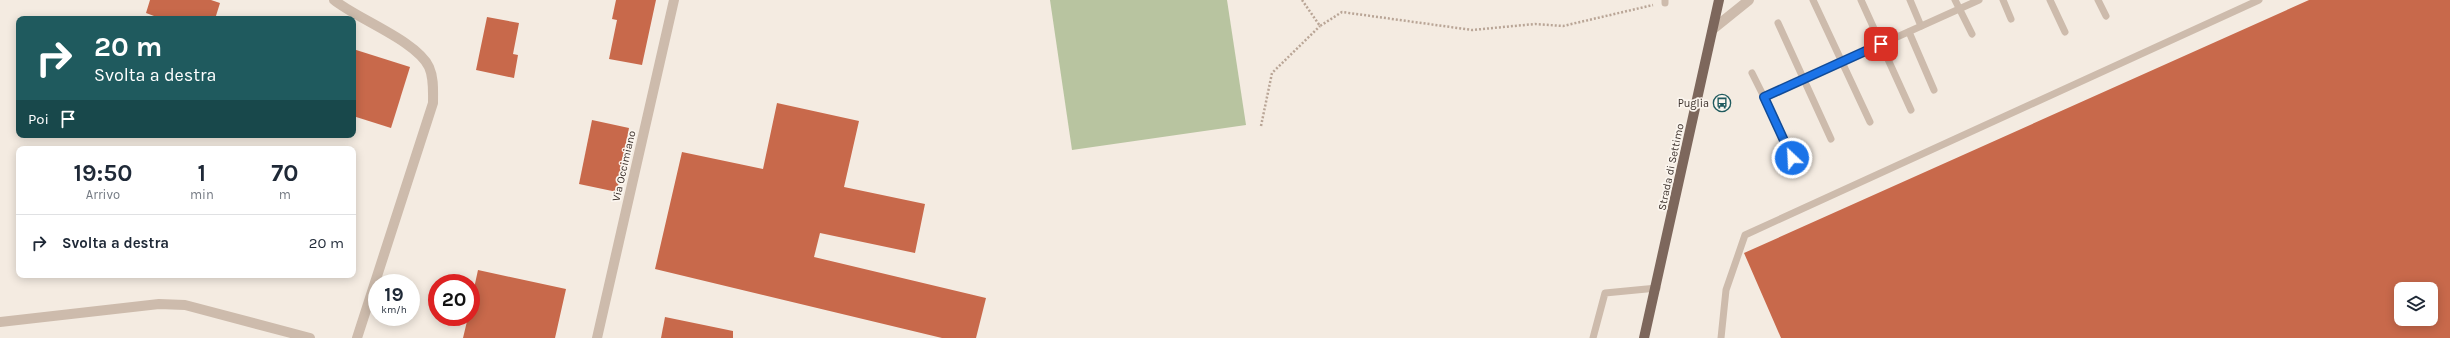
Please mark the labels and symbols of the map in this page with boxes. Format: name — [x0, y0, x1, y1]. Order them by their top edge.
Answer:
pin — [1864, 27, 1898, 61]
bus stop icon: Puglia — [1712, 93, 1732, 113]
place label: Puglia — [1678, 97, 1709, 110]
street label: Strada di Settimo — [1655, 122, 1687, 212]
street label: Via Occimiano — [610, 129, 638, 203]
position arrow — [1771, 137, 1813, 179]
speed limit sign: 20 — [428, 274, 480, 326]

